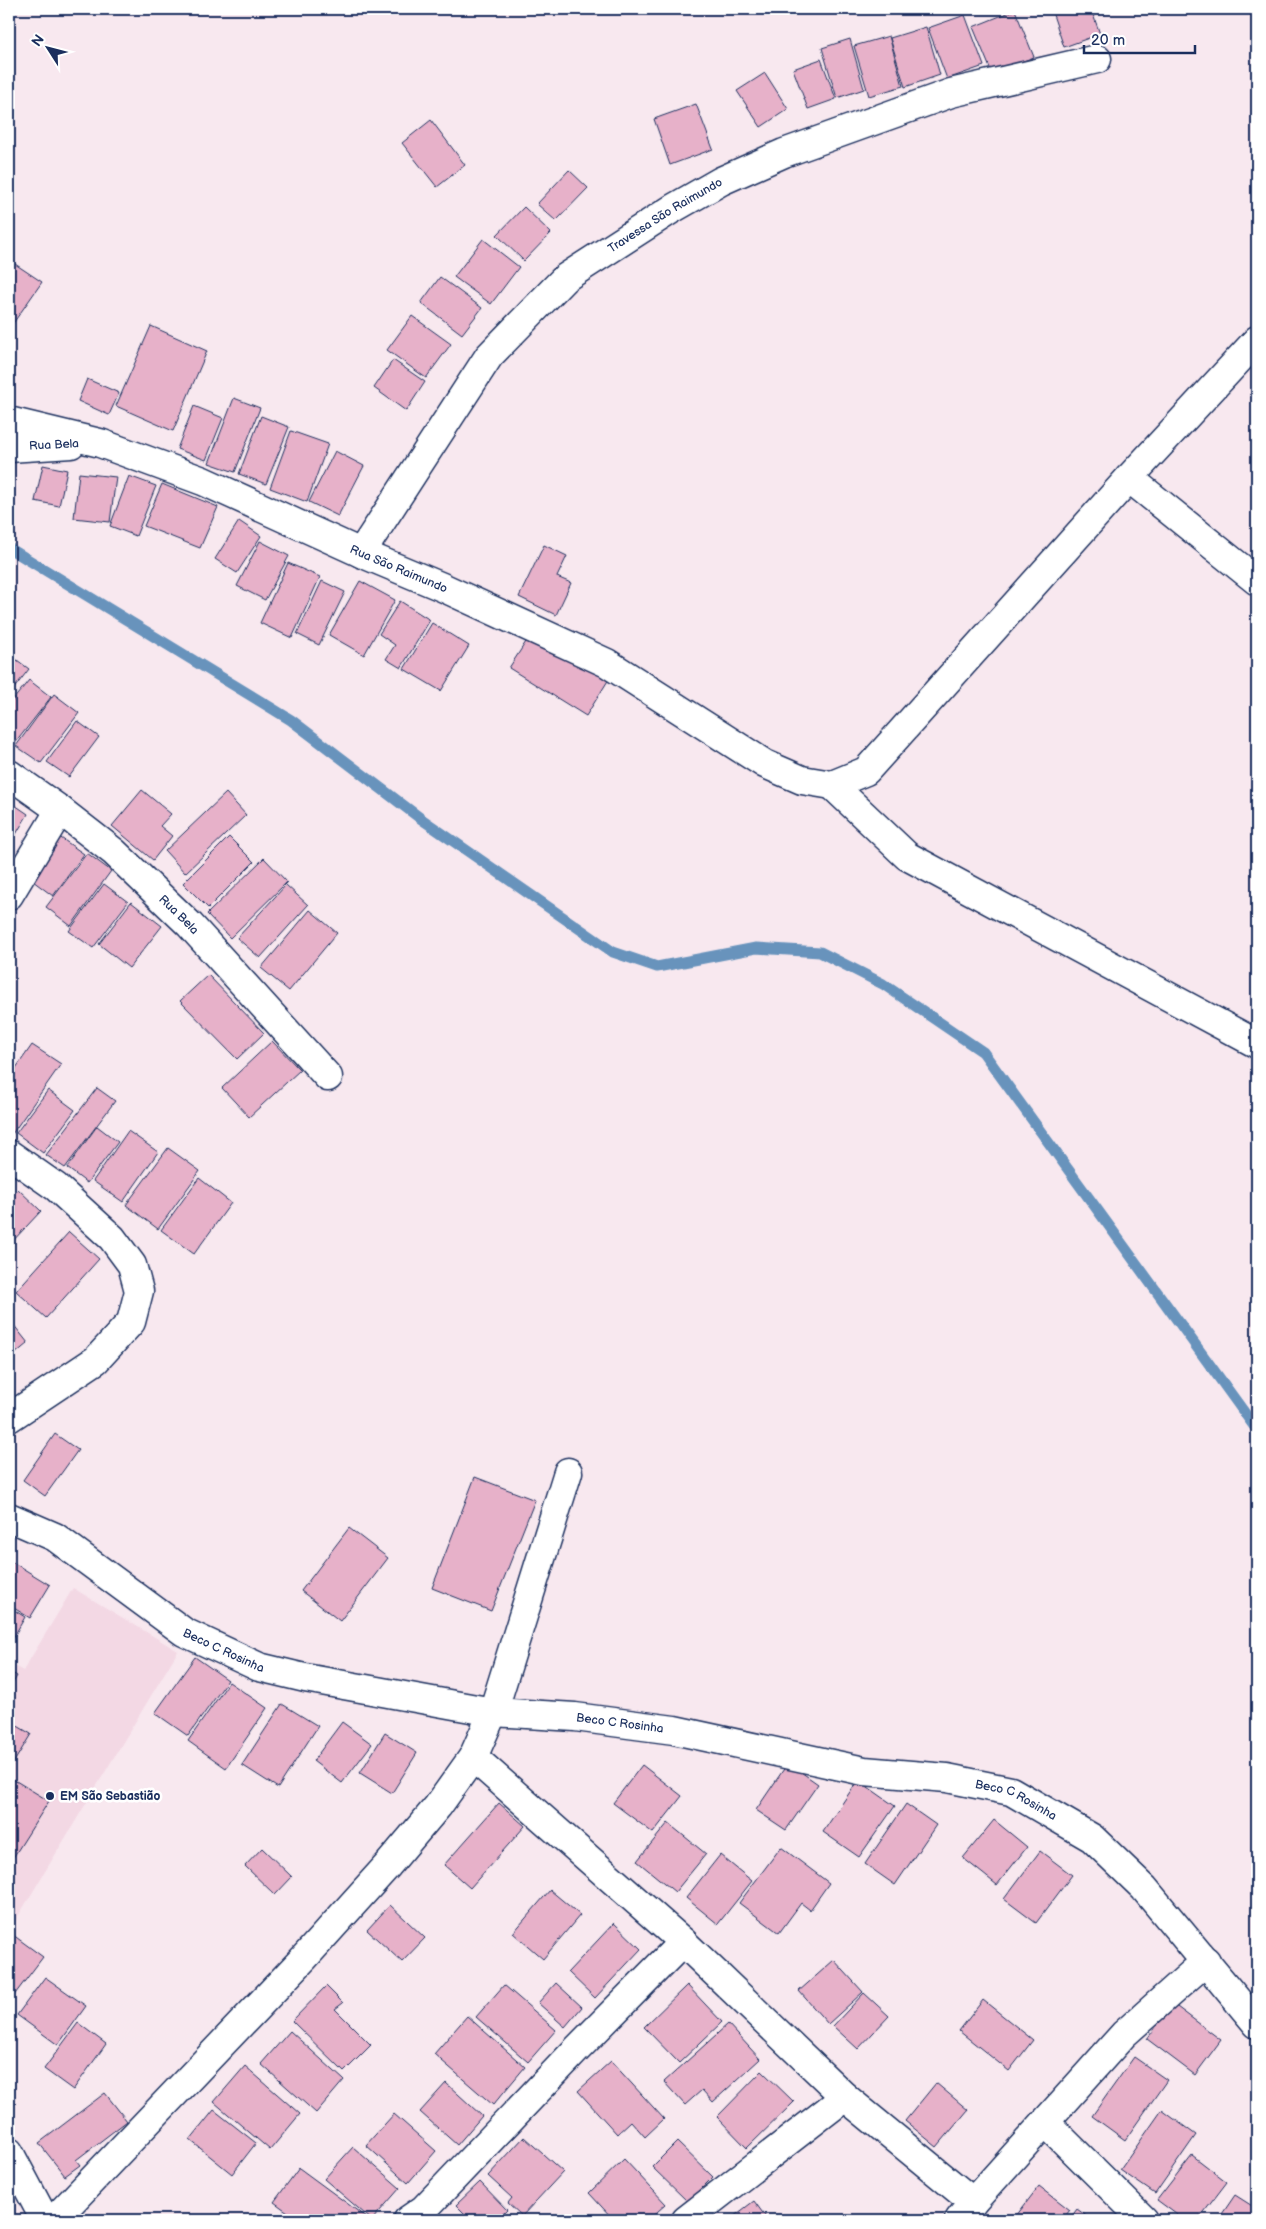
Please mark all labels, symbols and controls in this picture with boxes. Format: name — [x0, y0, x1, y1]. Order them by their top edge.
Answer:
north arrow — [22, 22, 72, 72]
scale bar — [1084, 22, 1195, 54]
text: N — [28, 31, 48, 50]
text: 20 m — [1091, 31, 1125, 50]
street label: Travessa São Raimundo — [605, 174, 725, 256]
street label: Rua Bela — [29, 436, 80, 454]
street label: Rua São Raimundo — [348, 541, 450, 596]
street label: Rua Bela — [156, 892, 202, 937]
street label: Beco C Rosinha — [181, 1625, 266, 1675]
street label: Beco C Rosinha — [575, 1710, 665, 1736]
street label: Beco C Rosinha — [974, 1776, 1060, 1823]
place label: EM São Sebastião — [60, 1789, 161, 1804]
marker: EM São Sebastião — [44, 1790, 56, 1802]

